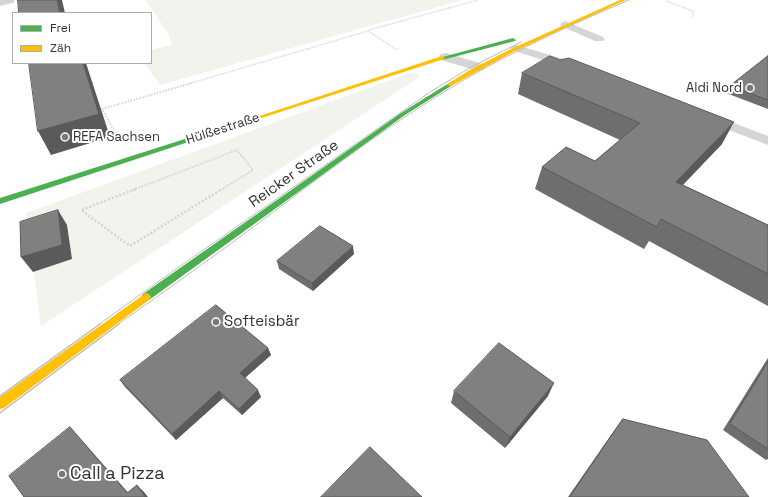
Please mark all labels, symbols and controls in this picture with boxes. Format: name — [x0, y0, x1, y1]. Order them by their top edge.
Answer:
legend — [12, 12, 152, 64]
text: Frei — [50, 20, 71, 36]
text: Zäh — [50, 40, 71, 56]
place label: Aldi Nord — [686, 80, 742, 96]
marker: Aldi Nord — [745, 83, 755, 93]
street label: Hülßestraße — [184, 110, 262, 148]
place label: REFA Sachsen — [73, 129, 160, 145]
marker: REFA Sachsen — [60, 132, 70, 142]
street label: Reicker Straße — [246, 136, 342, 212]
place label: Softeisbär — [224, 313, 300, 331]
marker: Softeisbär — [211, 317, 221, 327]
place label: Call a Pizza — [70, 463, 165, 485]
marker: Call a Pizza — [57, 469, 67, 479]

